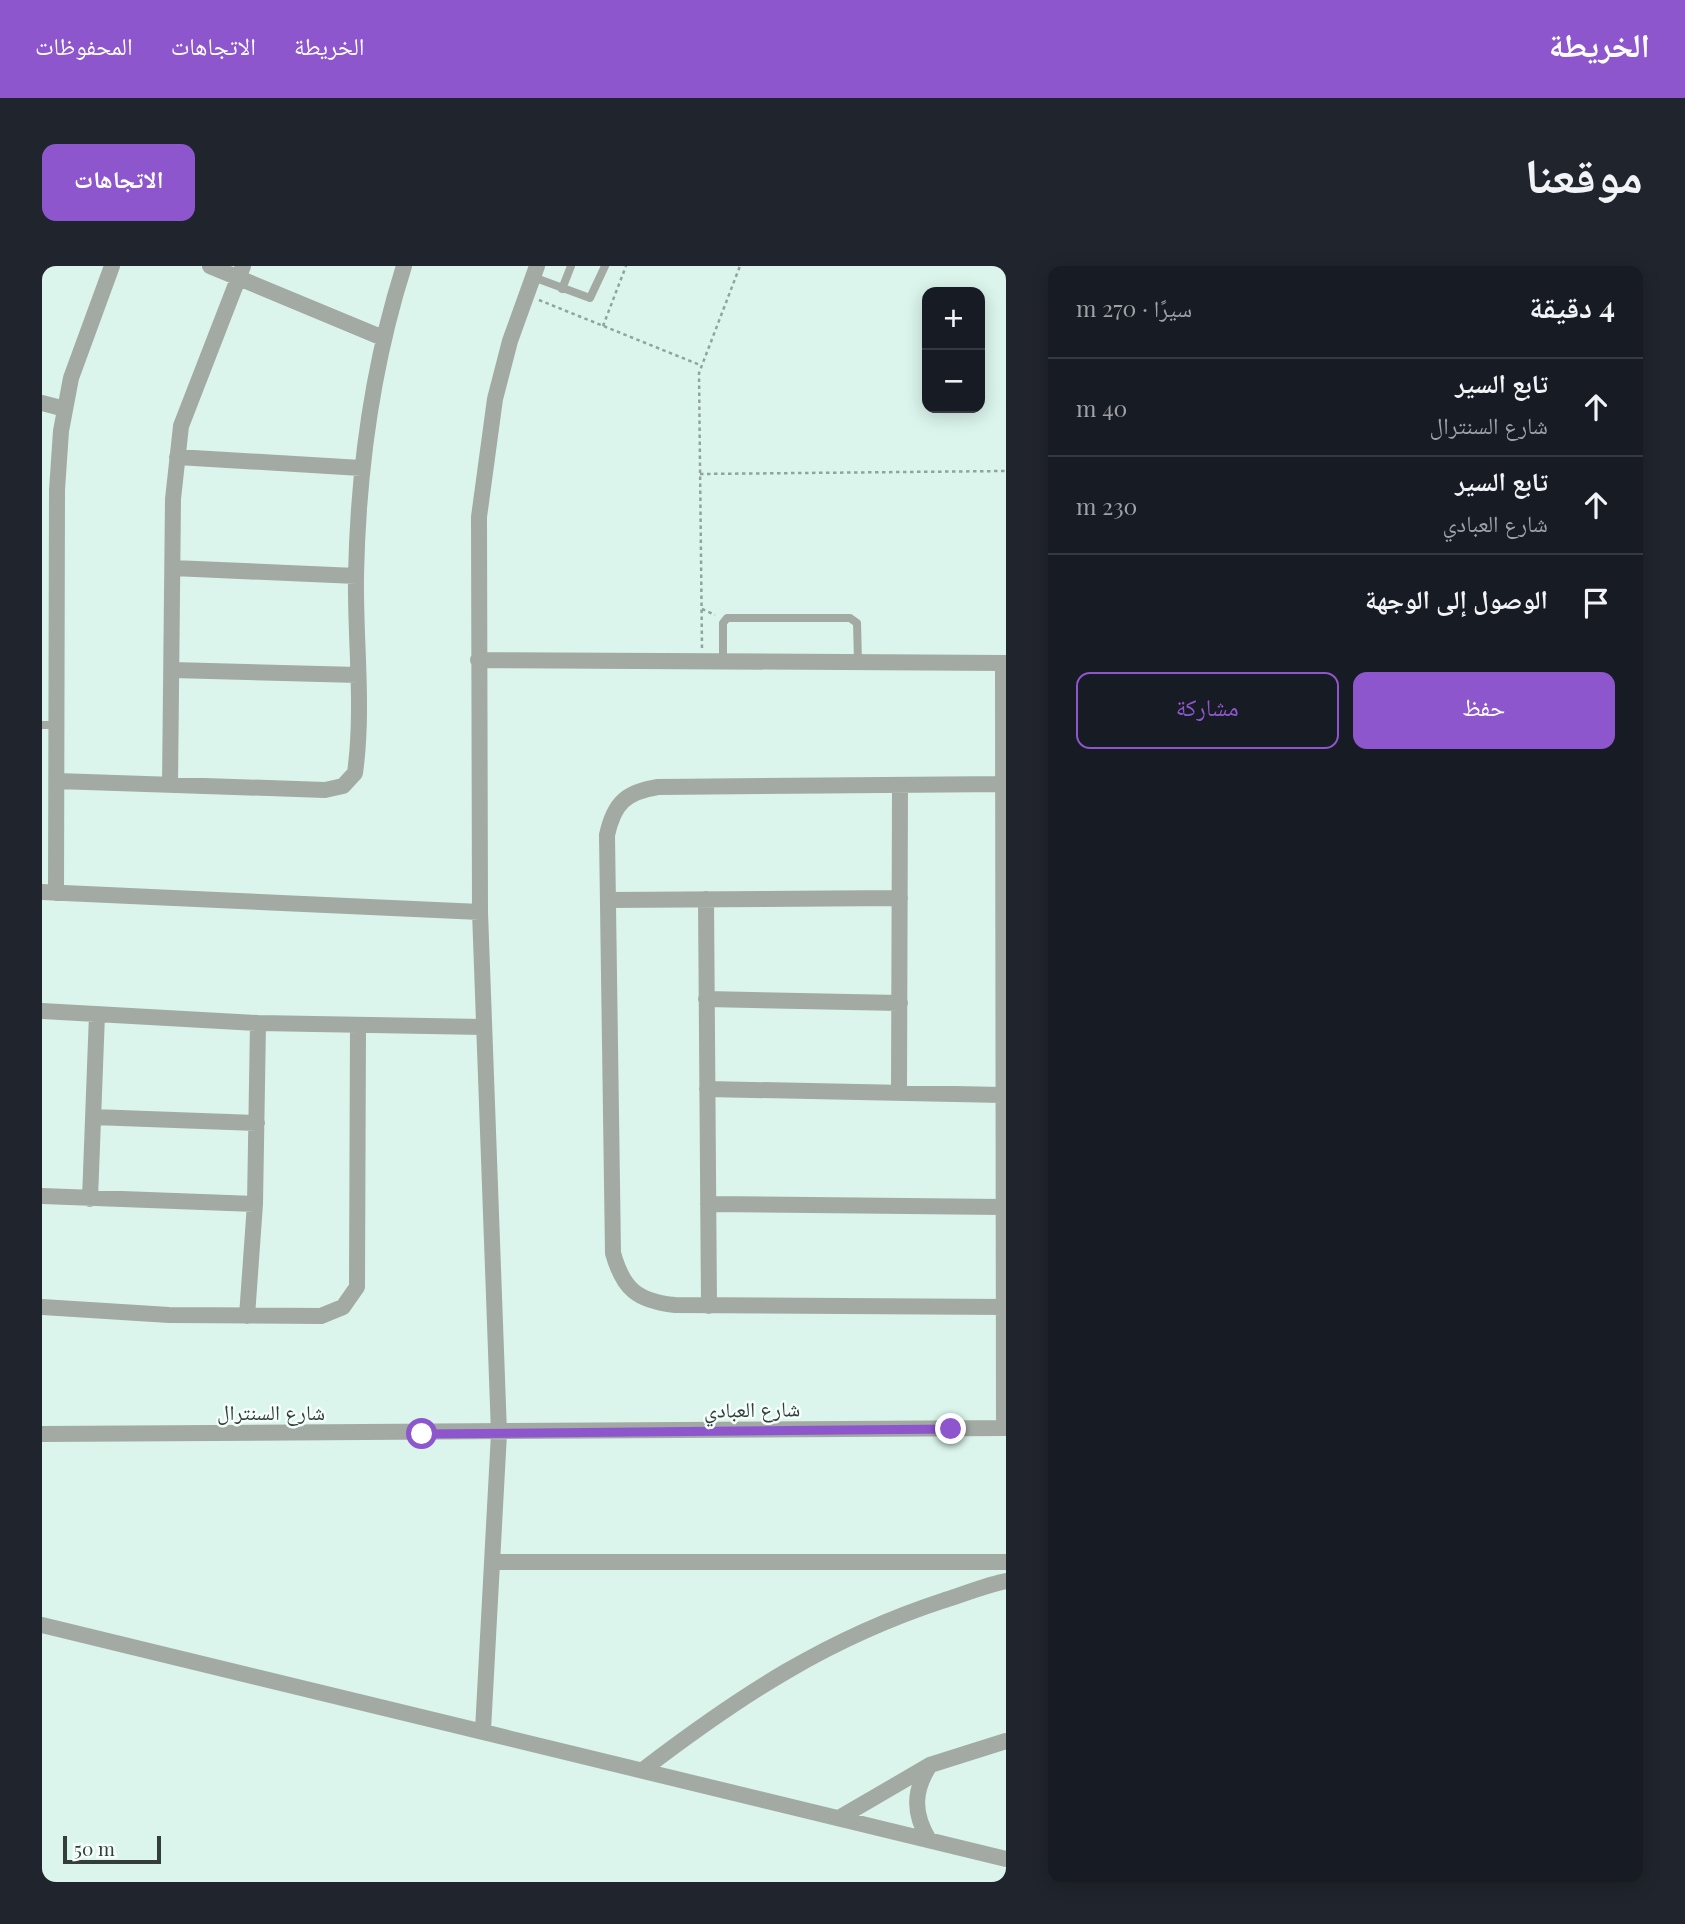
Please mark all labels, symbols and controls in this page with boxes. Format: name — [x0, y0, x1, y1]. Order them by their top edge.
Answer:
text: الخريطة — [1549, 21, 1650, 65]
text: المحفوظات — [35, 29, 133, 61]
text: الاتجاهات — [171, 29, 256, 61]
text: الخريطة — [294, 29, 365, 61]
text: موقعنا — [1525, 140, 1643, 205]
button: الاتجاهات — [42, 144, 195, 221]
text: 4 دقيقة — [1529, 286, 1615, 326]
map controls — [922, 287, 985, 413]
button: + — [922, 287, 985, 350]
text: سيرًا · 270 m — [1076, 292, 1192, 323]
button: − — [922, 350, 985, 413]
text: تابع السير — [1455, 365, 1548, 400]
icon: ahead — [1577, 388, 1615, 426]
text: 40 m — [1076, 392, 1127, 423]
text: شارع السنترال — [1430, 409, 1548, 440]
text: تابع السير — [1455, 463, 1548, 498]
icon: ahead — [1577, 486, 1615, 524]
text: 230 m — [1076, 490, 1137, 521]
text: شارع العبادي — [1442, 507, 1548, 538]
text: الوصول إلى الوجهة — [1365, 581, 1548, 616]
icon: arrive — [1577, 584, 1615, 622]
button: مشاركة — [1076, 672, 1339, 749]
button: حفظ — [1353, 672, 1615, 749]
street label: شارع العبادي — [704, 1393, 800, 1427]
street label: شارع السنترال — [217, 1397, 325, 1426]
route end — [935, 1413, 966, 1444]
route start — [406, 1418, 437, 1449]
scale bar — [63, 1833, 161, 1865]
text: 50 m — [74, 1835, 115, 1861]

